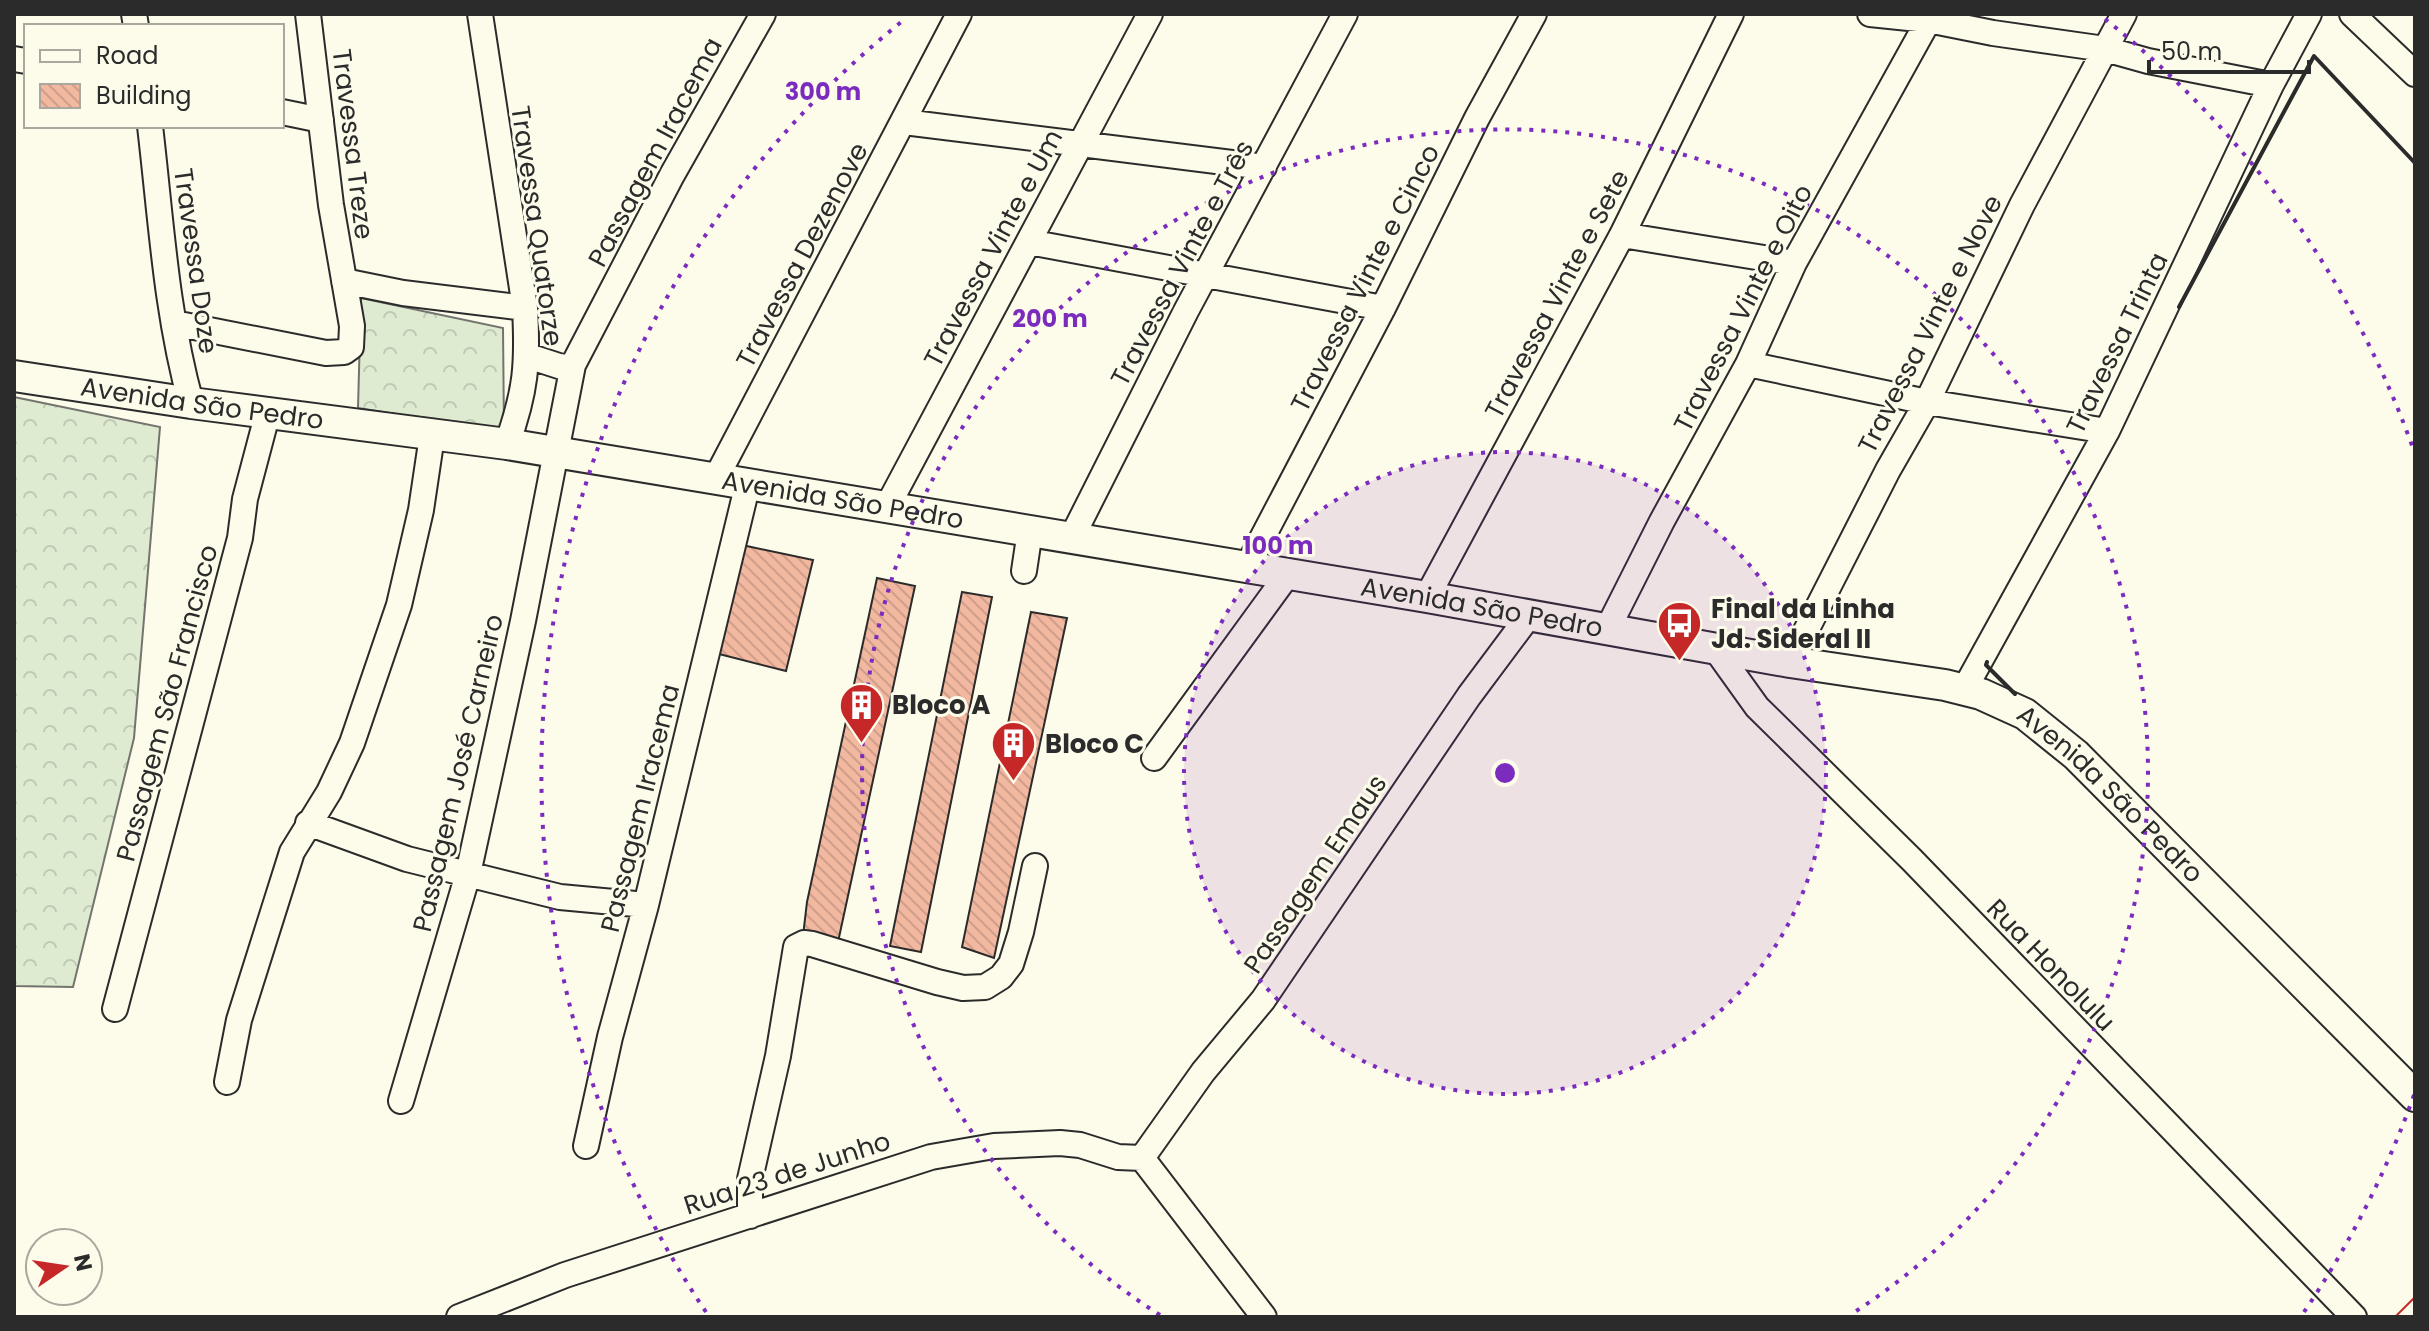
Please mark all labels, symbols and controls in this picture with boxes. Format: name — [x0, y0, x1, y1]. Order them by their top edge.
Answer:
legend — [24, 24, 284, 128]
scale bar — [2149, 24, 2309, 74]
street label: Passagem Iracema — [579, 31, 731, 273]
text: 50 m — [2161, 35, 2222, 68]
text: Road — [96, 39, 158, 72]
street label: Travessa Treze — [323, 47, 383, 241]
text: 300 m — [785, 75, 861, 108]
text: Building — [96, 79, 192, 112]
street label: Travessa Quatorze — [502, 104, 572, 348]
street label: Travessa Vinte e Um — [915, 123, 1071, 373]
street label: Travessa Vinte e Três — [1102, 134, 1262, 392]
street label: Travessa Dezenove — [727, 136, 877, 374]
street label: Travessa Vinte e Cinco — [1282, 138, 1448, 418]
street label: Travessa Vinte e Sete — [1476, 163, 1638, 425]
street label: Travessa Doze — [165, 166, 227, 356]
street label: Travessa Vinte e Oito — [1665, 178, 1821, 438]
street label: Travessa Vinte e Nove — [1849, 189, 2011, 459]
street label: Travessa Trinta — [2058, 246, 2176, 440]
text: 200 m — [1012, 302, 1088, 335]
street label: Avenida São Pedro — [78, 368, 326, 438]
street label: Avenida São Pedro — [719, 462, 966, 538]
text: 100 m — [1243, 529, 1313, 562]
street label: Passagem São Francisco — [107, 541, 227, 865]
street label: Avenida São Pedro — [1358, 568, 1606, 646]
place label: Final da Linha Jd. Sideral II — [1711, 591, 1895, 657]
bus stop icon: Final da Linha Jd. Sideral II — [1656, 600, 1704, 663]
street label: Passagem José Carneiro — [404, 611, 512, 935]
street label: Passagem Iracema — [592, 680, 688, 936]
building icon: Bloco A — [837, 681, 885, 744]
place label: Bloco A — [892, 687, 990, 723]
street label: Avenida São Pedro — [2009, 696, 2211, 891]
building icon: Bloco C — [990, 720, 1038, 783]
place label: Bloco C — [1045, 726, 1144, 762]
centre of rings — [1491, 759, 1519, 787]
street label: Passagem Emaus — [1235, 767, 1395, 981]
street label: Rua Honolulu — [1979, 891, 2123, 1039]
street label: Rua 23 de Junho — [679, 1123, 895, 1223]
north arrow — [24, 1227, 104, 1307]
text: N — [66, 1251, 100, 1274]

